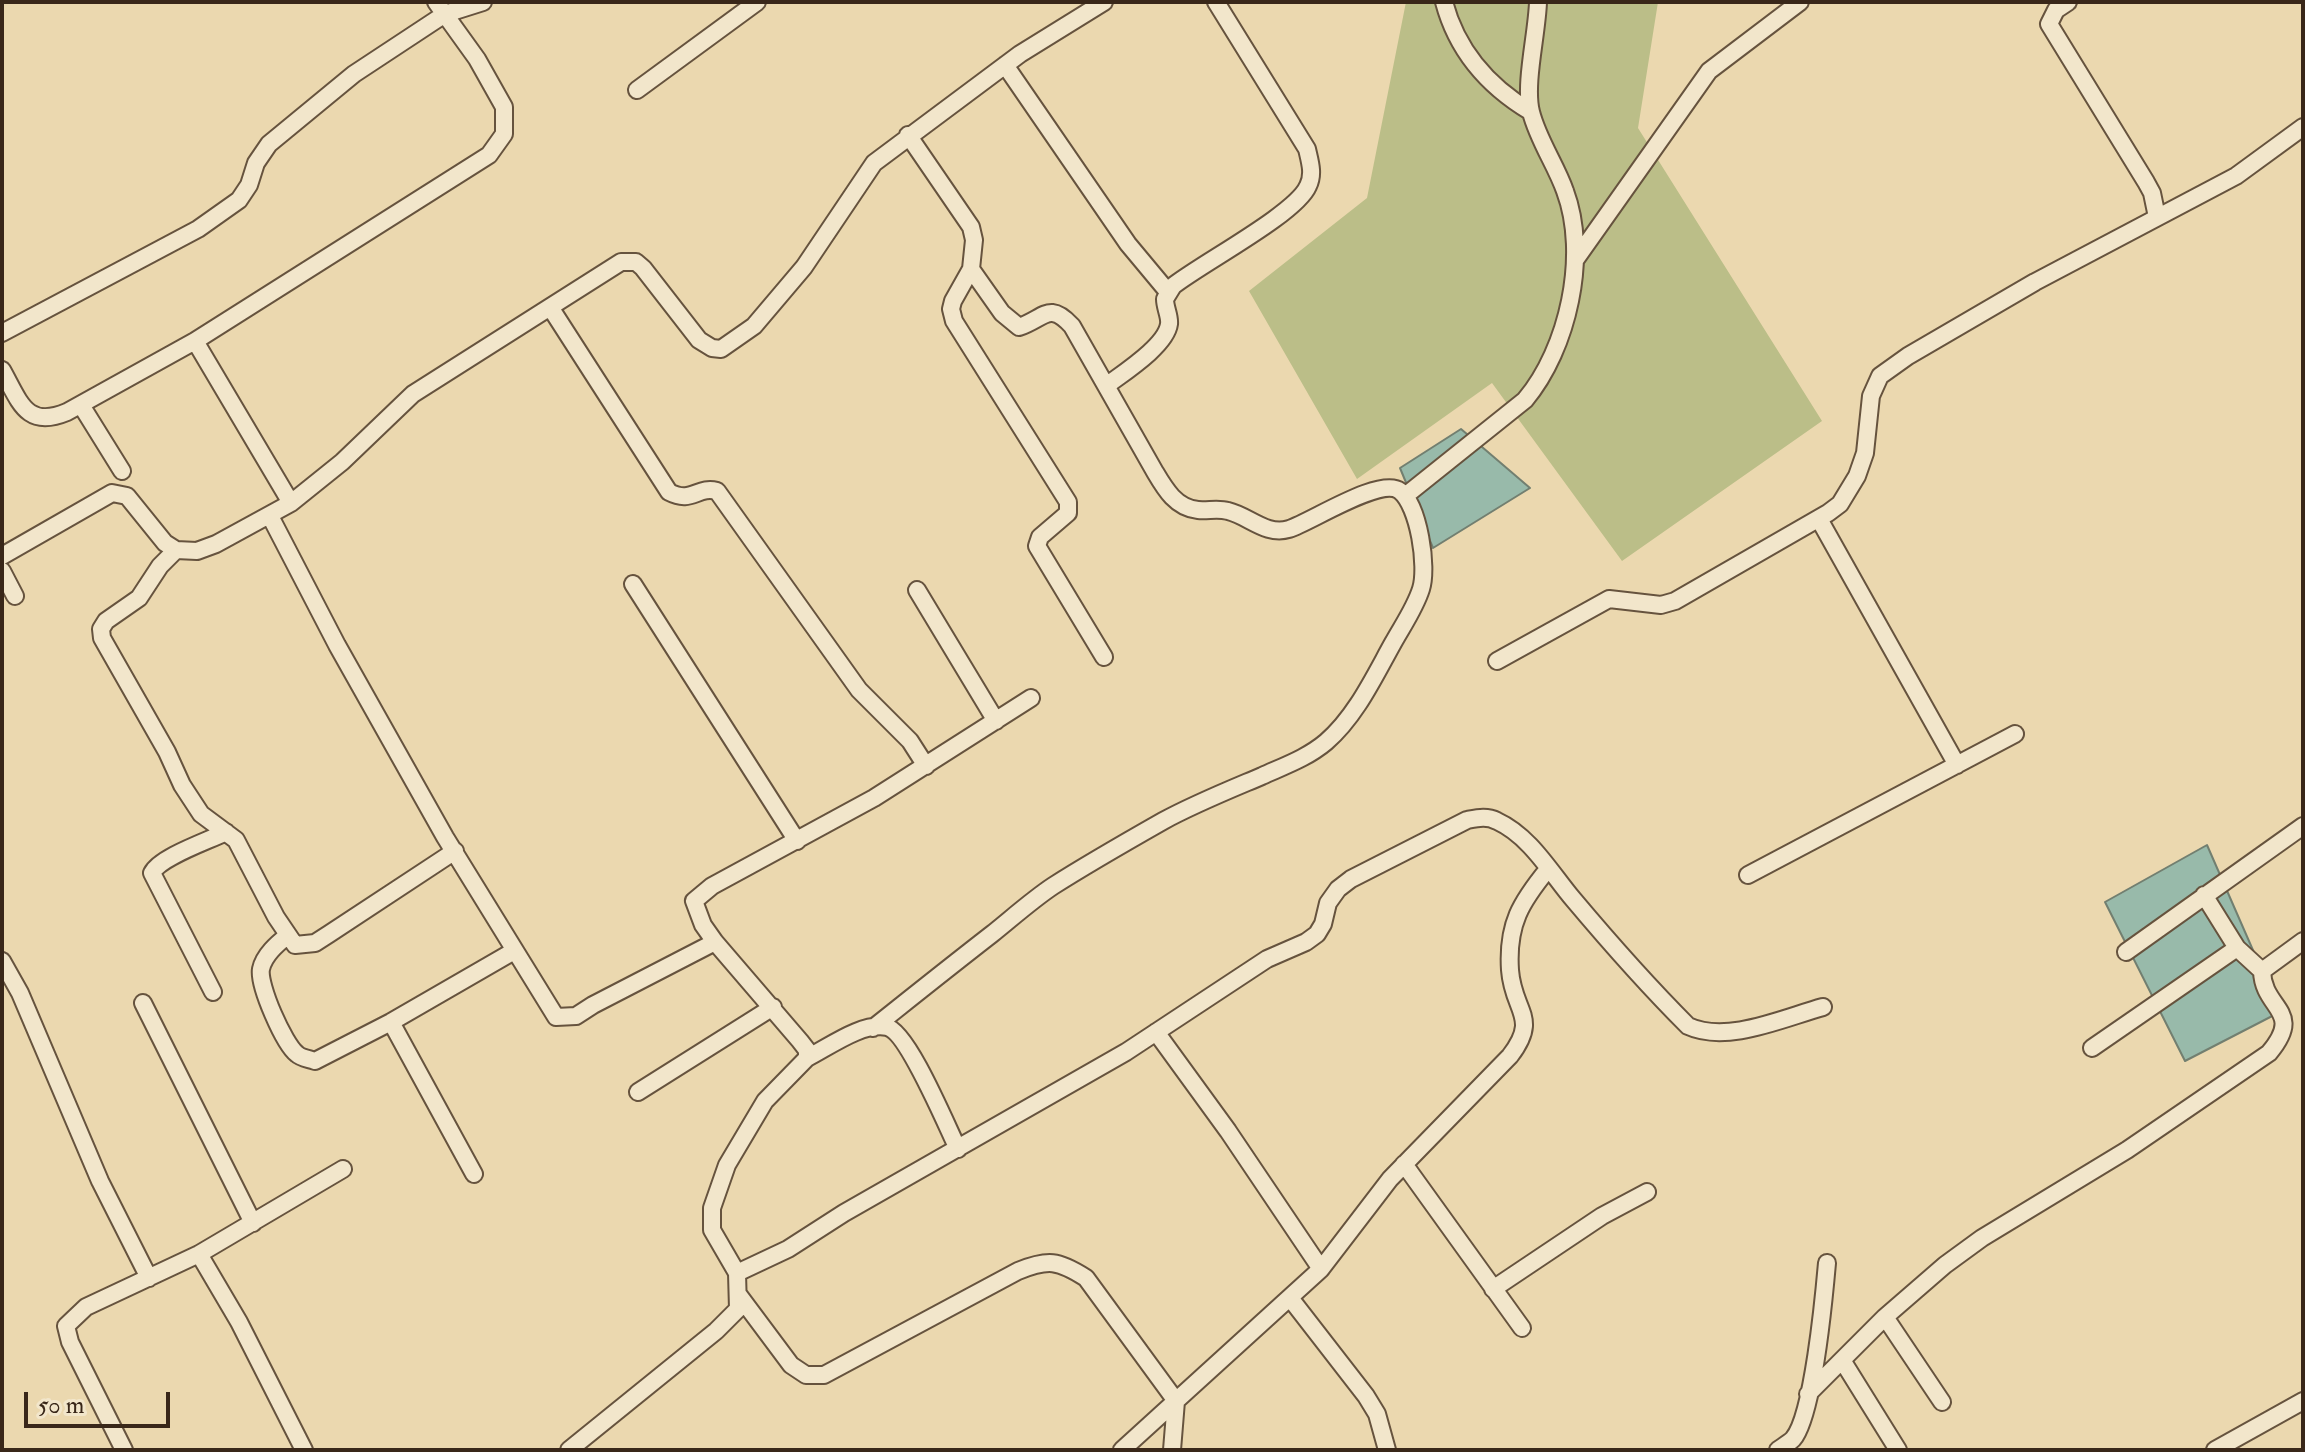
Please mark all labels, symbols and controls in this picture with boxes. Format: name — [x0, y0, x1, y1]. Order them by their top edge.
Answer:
scale bar — [28, 1376, 174, 1426]
text: 50 m — [38, 1390, 84, 1421]

